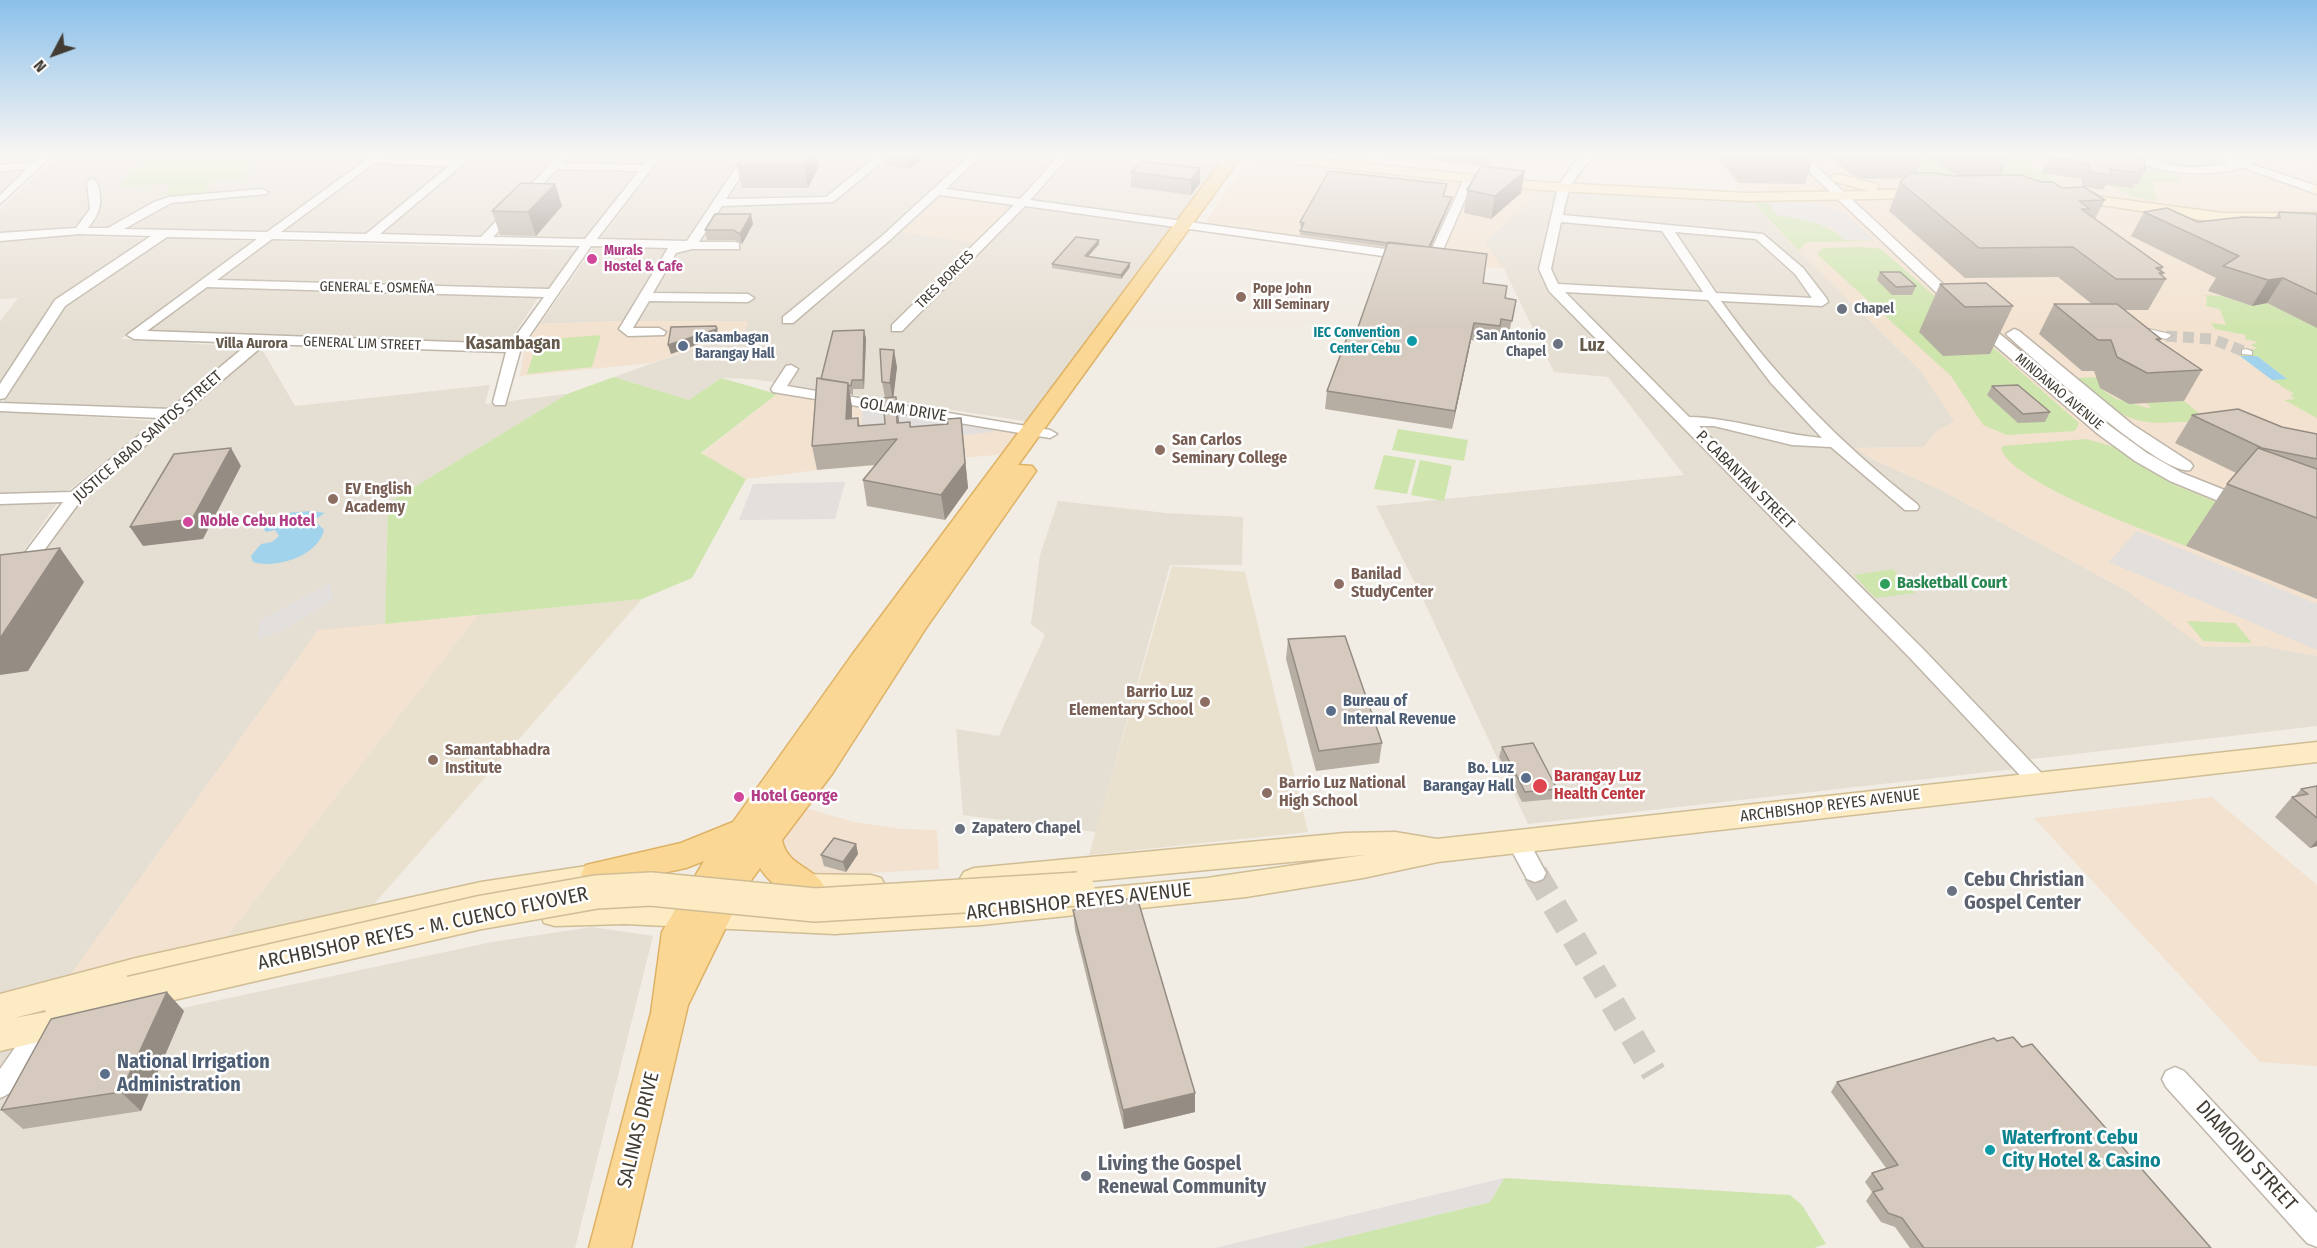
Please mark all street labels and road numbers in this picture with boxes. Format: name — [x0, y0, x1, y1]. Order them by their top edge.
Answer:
street label: TRES BORCES — [912, 247, 978, 313]
street label: GENERAL E. OSMEÑA — [319, 279, 435, 297]
street label: GENERAL LIM STREET — [303, 334, 421, 354]
street label: MINDANAO AVENUE — [2012, 350, 2106, 434]
street label: JUSTICE ABAD SANTOS STREET — [69, 367, 227, 507]
street label: GOLAM DRIVE — [858, 394, 948, 426]
street label: P. CABANTAN STREET — [1692, 427, 1798, 533]
street label: ARCHBISHOP REYES AVENUE — [1739, 785, 1921, 827]
street label: ARCHBISHOP REYES AVENUE — [965, 878, 1193, 926]
street label: ARCHBISHOP REYES - M. CUENCO FLYOVER — [256, 882, 590, 976]
street label: SALINAS DRIVE — [613, 1069, 665, 1191]
street label: DIAMOND STREET — [2190, 1096, 2302, 1216]

